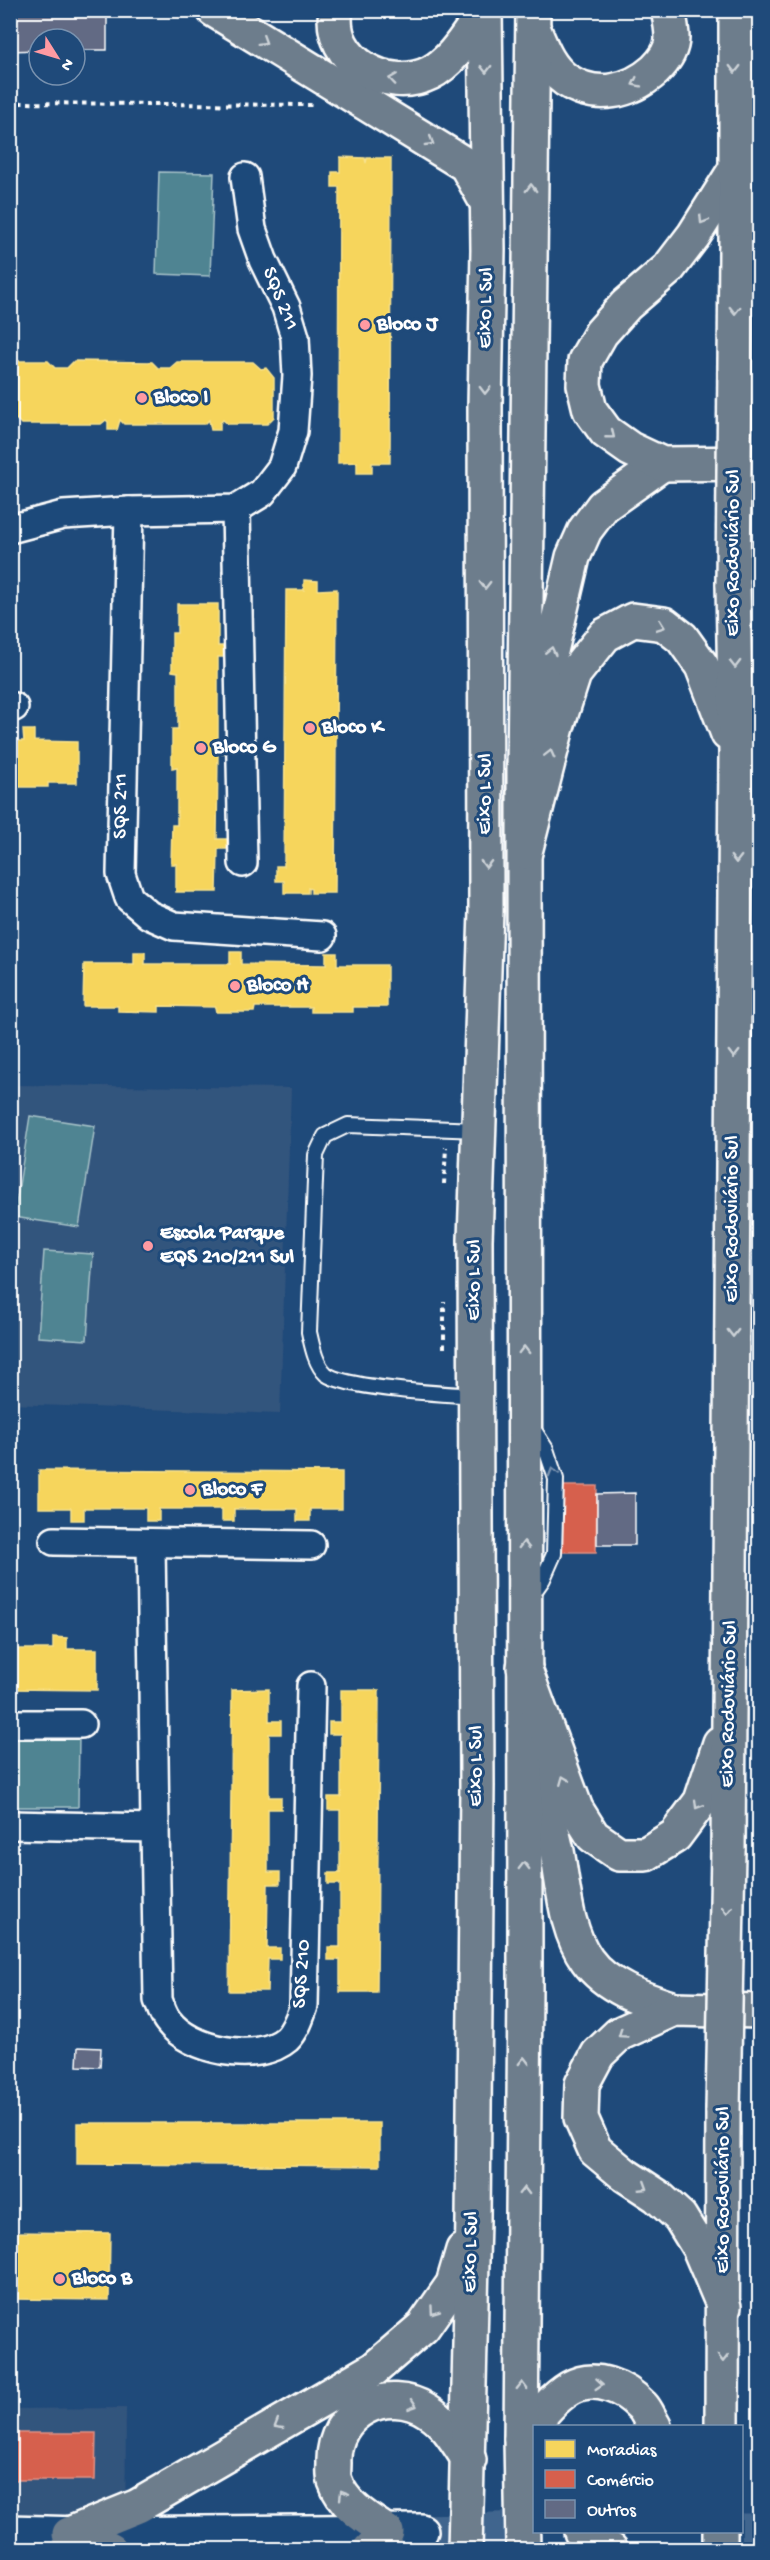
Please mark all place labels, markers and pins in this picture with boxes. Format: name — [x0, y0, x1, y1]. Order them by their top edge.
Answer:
place label: Bloco J — [376, 313, 439, 338]
marker: Bloco J — [358, 318, 372, 332]
place label: Bloco I — [153, 386, 208, 411]
marker: Bloco I — [135, 391, 149, 405]
place label: Bloco K — [321, 716, 385, 741]
marker: Bloco K — [303, 721, 317, 735]
place label: Bloco G — [212, 736, 277, 761]
marker: Bloco G — [194, 741, 208, 755]
place label: Bloco H — [246, 974, 309, 999]
marker: Bloco H — [228, 979, 242, 993]
place label: Escola Parque EQS 210/211 Sul — [160, 1222, 294, 1271]
marker: Escola Parque EQS 210/211 Sul — [141, 1239, 155, 1253]
place label: Bloco F — [201, 1478, 264, 1503]
marker: Bloco F — [183, 1483, 197, 1497]
place label: Bloco B — [71, 2267, 133, 2292]
marker: Bloco B — [53, 2272, 67, 2286]

